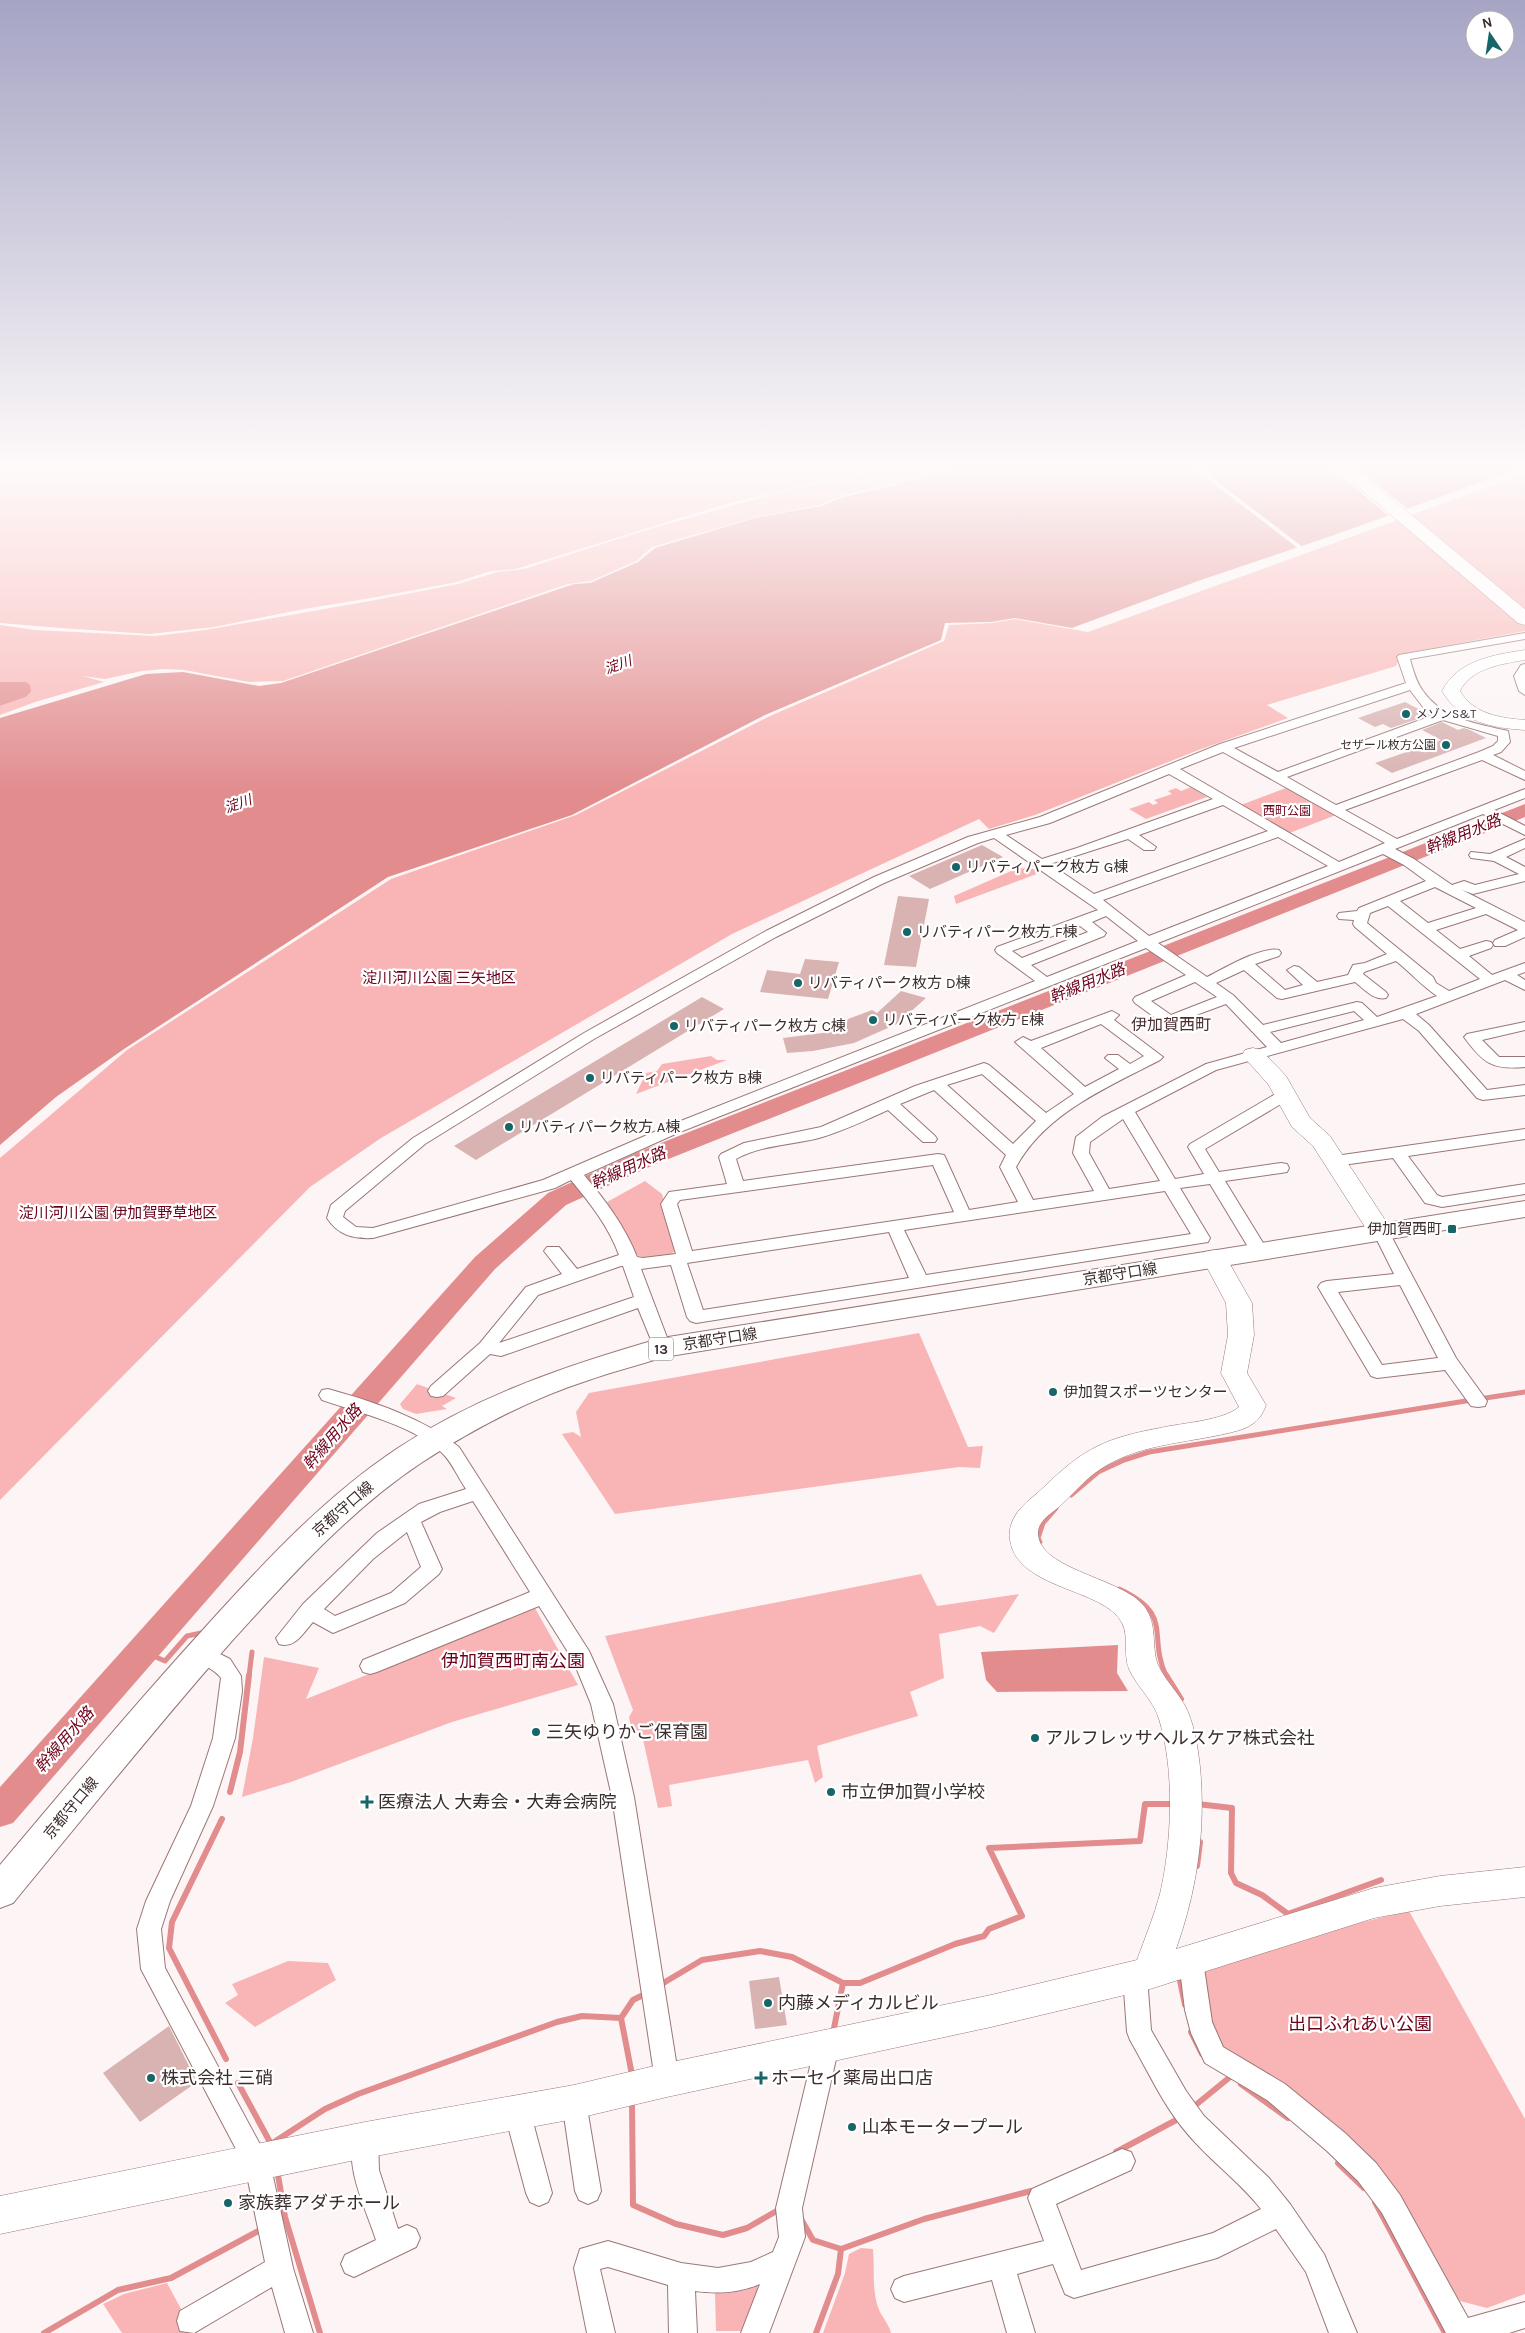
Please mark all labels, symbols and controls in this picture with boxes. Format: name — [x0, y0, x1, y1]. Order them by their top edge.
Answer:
north arrow — [1465, 10, 1515, 60]
text: N — [1480, 13, 1494, 32]
water label: 淀川 — [602, 652, 636, 678]
place label: メゾンS&T — [1416, 707, 1476, 721]
marker: メゾンS&T — [1400, 708, 1412, 720]
place label: セザール枚方公園 — [1340, 738, 1436, 752]
marker: セザール枚方公園 — [1440, 739, 1452, 751]
water label: 淀川 — [222, 791, 256, 817]
park label: 西町公園 — [1263, 804, 1311, 818]
water label: 幹線用水路 — [1422, 809, 1505, 858]
place label: リバティパーク枚方 G棟 — [966, 858, 1128, 876]
marker: リバティパーク枚方 G棟 — [950, 861, 962, 873]
place label: リバティパーク枚方 F棟 — [917, 923, 1078, 941]
marker: リバティパーク枚方 F棟 — [901, 926, 913, 938]
water label: 幹線用水路 — [1046, 958, 1129, 1007]
park label: 淀川河川公園 三矢地区 — [362, 969, 516, 987]
place label: リバティパーク枚方 D棟 — [808, 974, 971, 992]
marker: リバティパーク枚方 D棟 — [792, 977, 804, 989]
place label: リバティパーク枚方 E棟 — [883, 1011, 1044, 1029]
marker: リバティパーク枚方 E棟 — [867, 1014, 879, 1026]
district label: 伊加賀西町 — [1131, 1015, 1211, 1034]
place label: リバティパーク枚方 C棟 — [684, 1017, 846, 1035]
marker: リバティパーク枚方 C棟 — [668, 1020, 680, 1032]
place label: リバティパーク枚方 B棟 — [600, 1069, 762, 1087]
marker: リバティパーク枚方 B棟 — [584, 1072, 596, 1084]
place label: リバティパーク枚方 A棟 — [519, 1118, 680, 1136]
marker: リバティパーク枚方 A棟 — [503, 1121, 515, 1133]
water label: 幹線用水路 — [588, 1142, 670, 1193]
park label: 淀川河川公園 伊加賀野草地区 — [19, 1204, 217, 1222]
place label: 伊加賀西町 — [1367, 1220, 1442, 1238]
marker: 伊加賀西町 — [1446, 1223, 1458, 1235]
street label: 京都守口線 — [1082, 1259, 1158, 1289]
street label: 京都守口線 — [682, 1324, 758, 1354]
road number: 13 — [648, 1338, 674, 1360]
place label: 伊加賀スポーツセンター — [1063, 1383, 1228, 1401]
marker: 伊加賀スポーツセンター — [1047, 1386, 1059, 1398]
water label: 幹線用水路 — [299, 1399, 367, 1473]
street label: 京都守口線 — [309, 1478, 377, 1540]
park label: 伊加賀西町南公園 — [441, 1650, 585, 1672]
water label: 幹線用水路 — [31, 1702, 99, 1776]
place label: 三矢ゆりかご保育園 — [546, 1721, 708, 1743]
marker: 三矢ゆりかご保育園 — [530, 1726, 542, 1738]
place label: アルフレッサヘルスケア株式会社 — [1045, 1727, 1315, 1749]
marker: アルフレッサヘルスケア株式会社 — [1029, 1732, 1041, 1744]
street label: 京都守口線 — [40, 1773, 102, 1843]
place label: 市立伊加賀小学校 — [841, 1781, 985, 1803]
marker: 市立伊加賀小学校 — [825, 1786, 837, 1798]
place label: 医療法人 大寿会・大寿会病院 — [378, 1791, 616, 1813]
marker: 医療法人 大寿会・大寿会病院 — [360, 1795, 374, 1809]
place label: 内藤メディカルビル — [778, 1992, 939, 2014]
marker: 内藤メディカルビル — [762, 1997, 774, 2009]
park label: 出口ふれあい公園 — [1288, 2013, 1432, 2035]
place label: 株式会社 三硝 — [161, 2067, 273, 2089]
place label: ホーセイ薬局出口店 — [771, 2067, 933, 2089]
marker: 株式会社 三硝 — [145, 2072, 157, 2084]
marker: ホーセイ薬局出口店 — [755, 2072, 767, 2084]
place label: 山本モータープール — [862, 2116, 1023, 2138]
marker: 山本モータープール — [846, 2121, 858, 2133]
place label: 家族葬アダチホール — [238, 2192, 400, 2214]
marker: 家族葬アダチホール — [222, 2197, 234, 2209]

